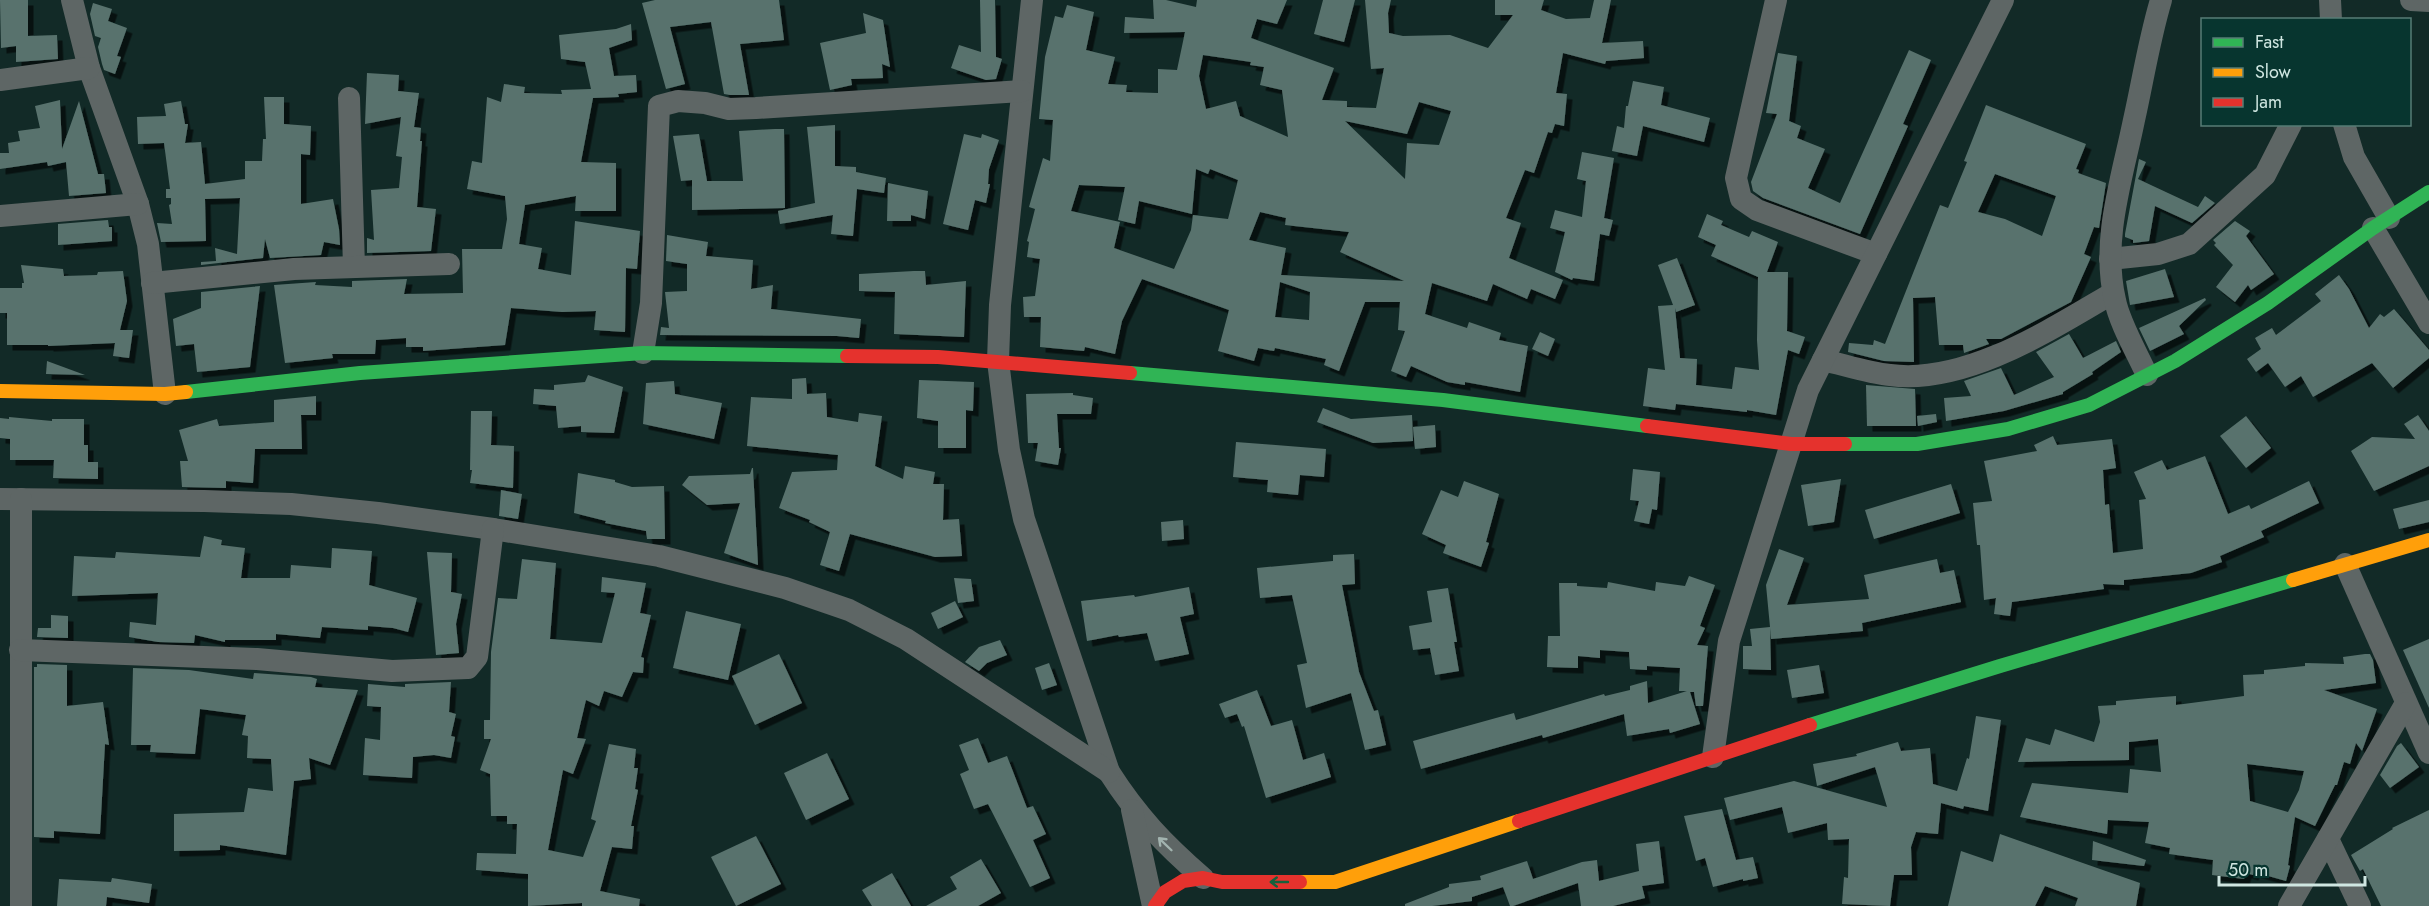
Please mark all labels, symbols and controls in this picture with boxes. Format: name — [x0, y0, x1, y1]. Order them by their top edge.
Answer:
legend — [2201, 18, 2411, 126]
text: Fast — [2255, 29, 2284, 55]
text: Slow — [2255, 59, 2292, 85]
text: Jam — [2253, 89, 2282, 115]
one-way arrow — [1157, 837, 1172, 852]
scale bar — [2219, 849, 2364, 887]
text: 50 m — [2228, 857, 2268, 883]
one-way arrow — [1269, 876, 1289, 888]

